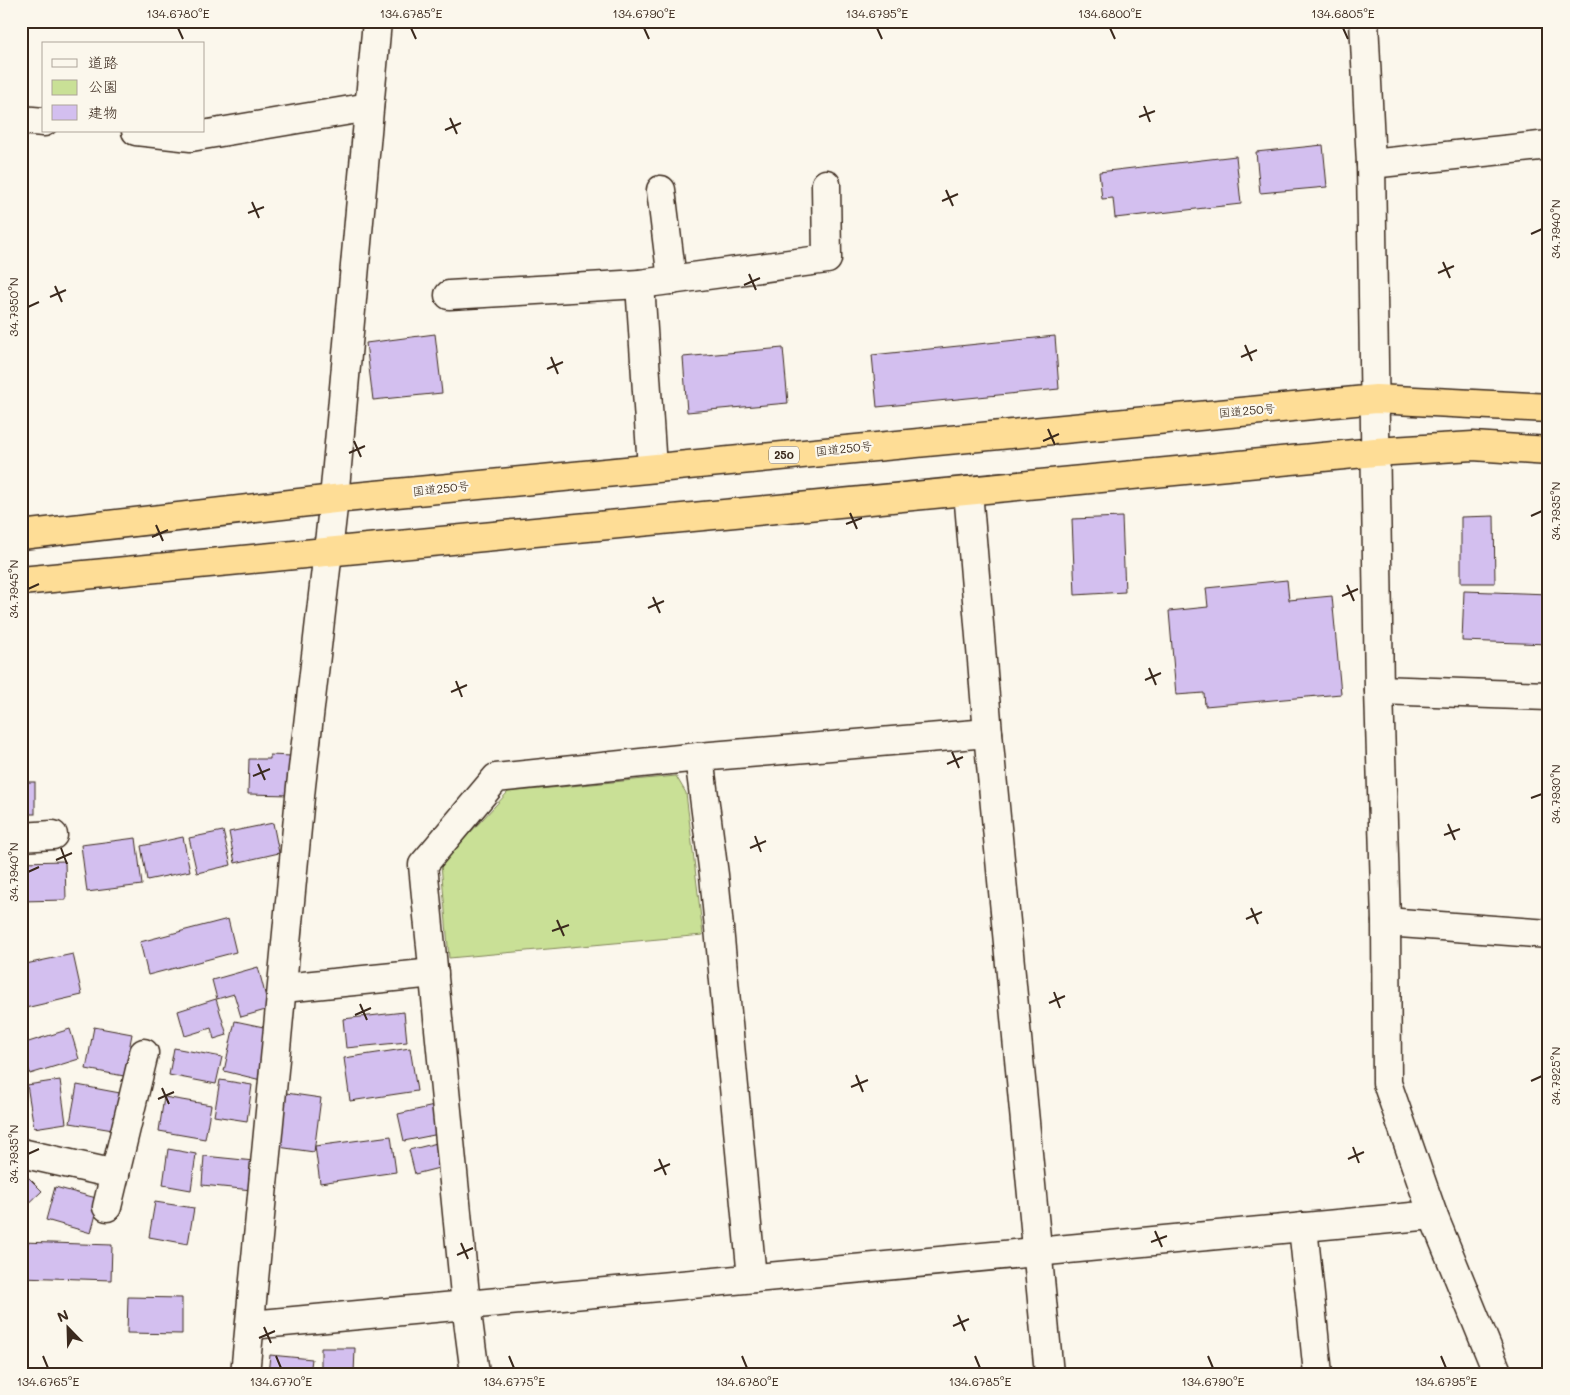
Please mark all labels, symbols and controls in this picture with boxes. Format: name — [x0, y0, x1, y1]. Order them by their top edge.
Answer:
text: 134.6780°E — [146, 5, 210, 21]
text: 134.6785°E — [380, 5, 442, 21]
text: 134.6790°E — [613, 5, 676, 21]
text: 134.6795°E — [846, 5, 908, 21]
text: 134.6800°E — [1078, 5, 1142, 21]
text: 134.6805°E — [1311, 5, 1375, 21]
legend — [42, 42, 205, 132]
text: 道路 — [88, 52, 118, 72]
text: 公園 — [88, 76, 118, 96]
text: 建物 — [88, 102, 118, 122]
text: 34.7940°N — [1547, 199, 1563, 259]
text: 34.7950°N — [5, 277, 21, 337]
street label: 国道250号 — [1218, 400, 1276, 420]
street label: 国道250号 — [815, 437, 873, 459]
road number: 250 — [769, 446, 799, 464]
street label: 国道250号 — [412, 477, 470, 499]
text: 34.7935°N — [1547, 482, 1563, 540]
text: 34.7945°N — [5, 560, 21, 618]
text: 34.7930°N — [1547, 764, 1563, 824]
text: 34.7940°N — [5, 842, 21, 902]
text: 34.7925°N — [1547, 1047, 1563, 1105]
text: 34.7935°N — [5, 1125, 21, 1183]
north arrow — [42, 1302, 92, 1352]
text: N — [54, 1305, 71, 1326]
text: 134.6765°E — [17, 1373, 79, 1389]
text: 134.6770°E — [250, 1373, 312, 1389]
text: 134.6775°E — [483, 1373, 545, 1389]
text: 134.6780°E — [715, 1373, 779, 1389]
text: 134.6785°E — [949, 1373, 1011, 1389]
text: 134.6790°E — [1182, 1373, 1245, 1389]
text: 134.6795°E — [1415, 1373, 1477, 1389]

